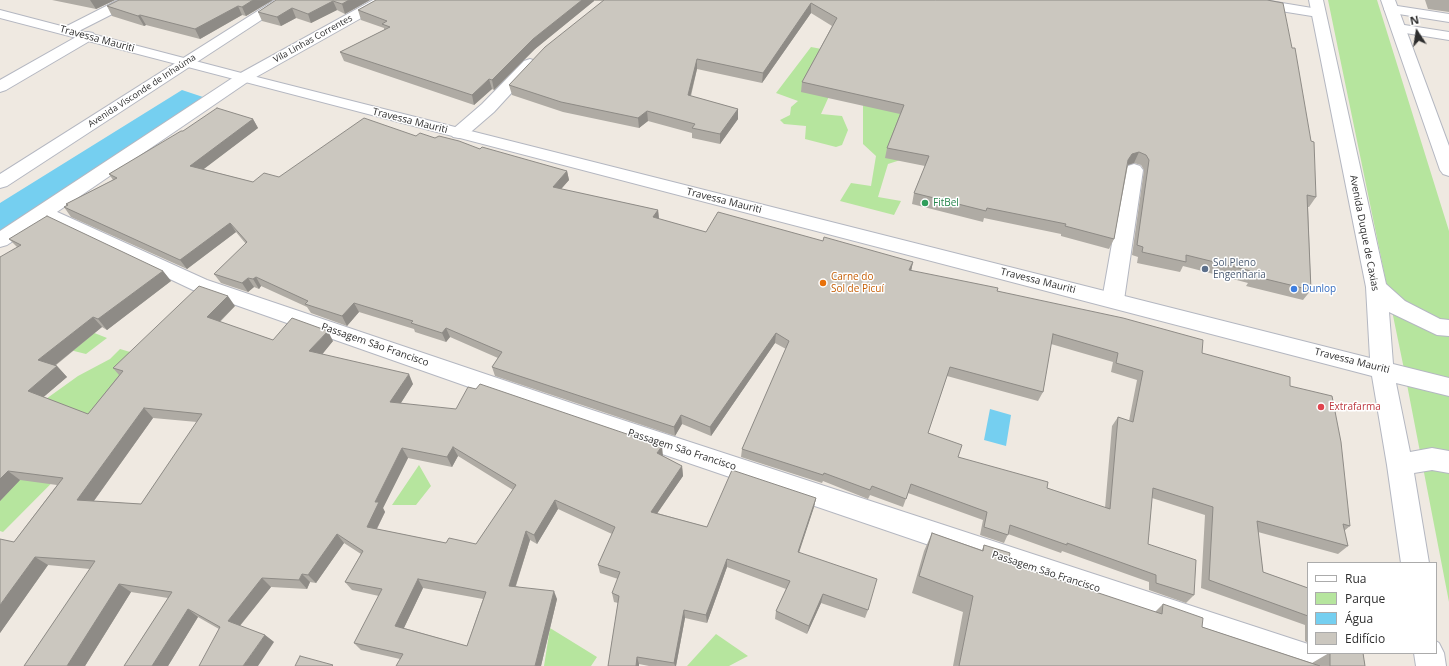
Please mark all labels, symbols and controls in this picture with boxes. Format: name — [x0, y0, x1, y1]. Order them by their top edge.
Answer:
north arrow — [1397, 12, 1437, 52]
text: N — [1408, 12, 1420, 28]
street label: Vila Linhas Correntes — [272, 13, 354, 65]
street label: Travessa Mauriti — [58, 23, 136, 55]
street label: Avenida Visconde de Inhaúma — [86, 52, 198, 130]
street label: Travessa Mauriti — [371, 106, 449, 136]
street label: Avenida Duque de Caxias — [1347, 174, 1381, 292]
street label: Travessa Mauriti — [685, 186, 763, 216]
place label: FitBel — [933, 197, 959, 209]
marker: FitBel — [920, 198, 930, 208]
place label: Sol Pleno Engenharia — [1213, 257, 1266, 280]
marker: Sol Pleno Engenharia — [1200, 264, 1210, 274]
street label: Travessa Mauriti — [999, 266, 1077, 296]
place label: Carne do Sol de Picuí — [831, 271, 884, 294]
marker: Carne do Sol de Picuí — [818, 278, 828, 288]
place label: Dunlop — [1302, 283, 1336, 295]
marker: Dunlop — [1289, 284, 1299, 294]
street label: Passagem São Francisco — [320, 321, 430, 369]
street label: Travessa Mauriti — [1313, 346, 1391, 376]
place label: Extrafarma — [1329, 401, 1381, 413]
marker: Extrafarma — [1316, 402, 1326, 412]
street label: Passagem São Francisco — [626, 427, 738, 473]
street label: Passagem São Francisco — [990, 549, 1102, 595]
legend — [1307, 562, 1437, 654]
text: Rua — [1345, 570, 1366, 587]
text: Parque — [1345, 590, 1385, 607]
text: Água — [1345, 610, 1373, 627]
text: Edifício — [1345, 630, 1385, 647]

